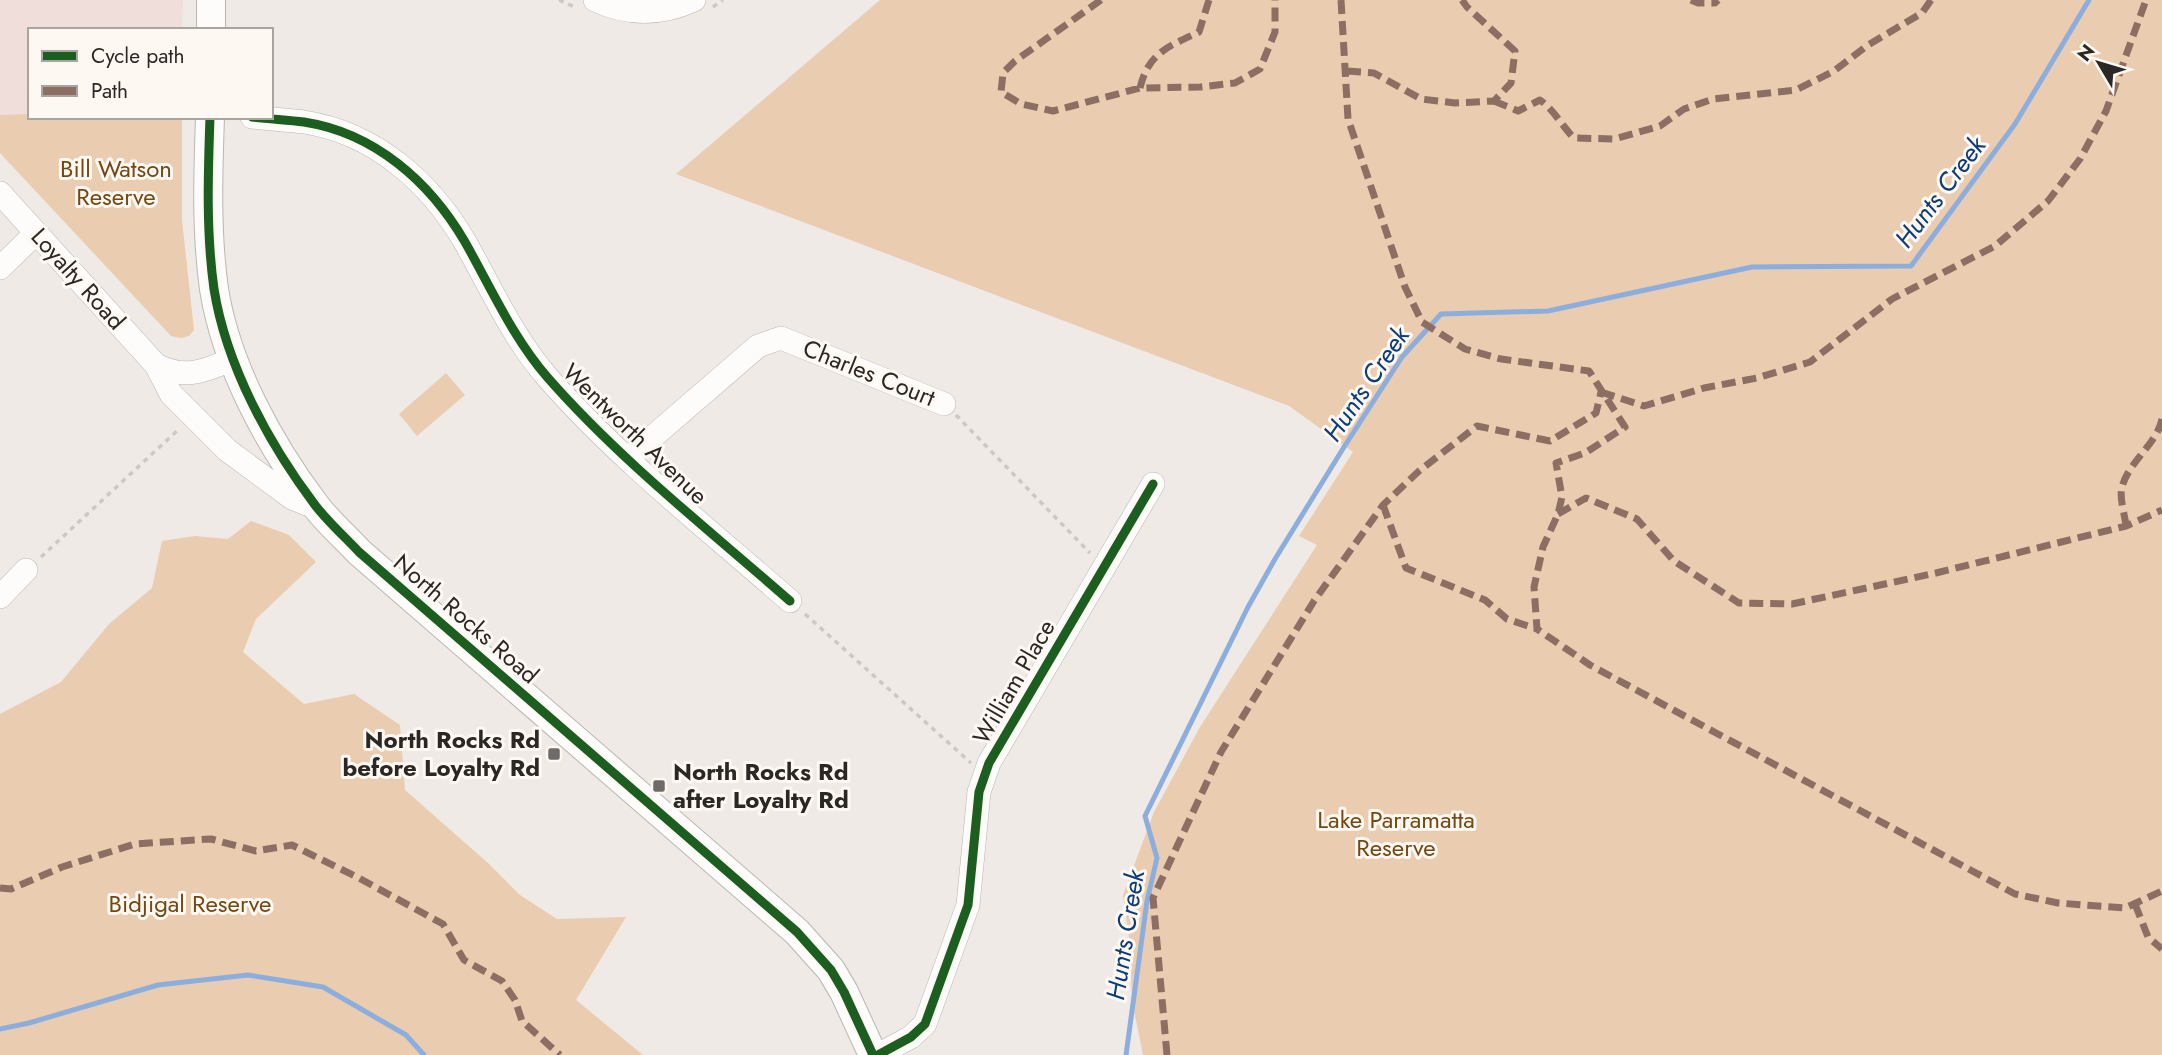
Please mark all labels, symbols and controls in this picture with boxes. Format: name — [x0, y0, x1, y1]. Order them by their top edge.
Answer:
legend — [28, 28, 273, 119]
north arrow — [2064, 28, 2134, 98]
text: N — [2071, 39, 2101, 67]
text: Cycle path — [91, 41, 184, 71]
text: Path — [91, 76, 128, 106]
water label: Hunts Creek — [1885, 127, 1996, 256]
park label: Bill Watson Reserve — [60, 151, 172, 214]
street label: Loyalty Road — [23, 220, 134, 337]
water label: Hunts Creek — [1314, 317, 1419, 449]
street label: Charles Court — [798, 330, 941, 415]
street label: Wentworth Avenue — [555, 355, 716, 512]
street label: North Rocks Road — [386, 545, 547, 692]
street label: William Place — [964, 613, 1063, 751]
place label: North Rocks Rd before Loyalty Rd — [343, 722, 540, 785]
marker: North Rocks Rd before Loyalty Rd — [546, 746, 562, 762]
place label: North Rocks Rd after Loyalty Rd — [673, 754, 849, 817]
marker: North Rocks Rd after Loyalty Rd — [651, 778, 667, 794]
park label: Lake Parramatta Reserve — [1317, 802, 1475, 865]
water label: Hunts Creek — [1096, 865, 1154, 1003]
park label: Bidjigal Reserve — [109, 886, 271, 921]

